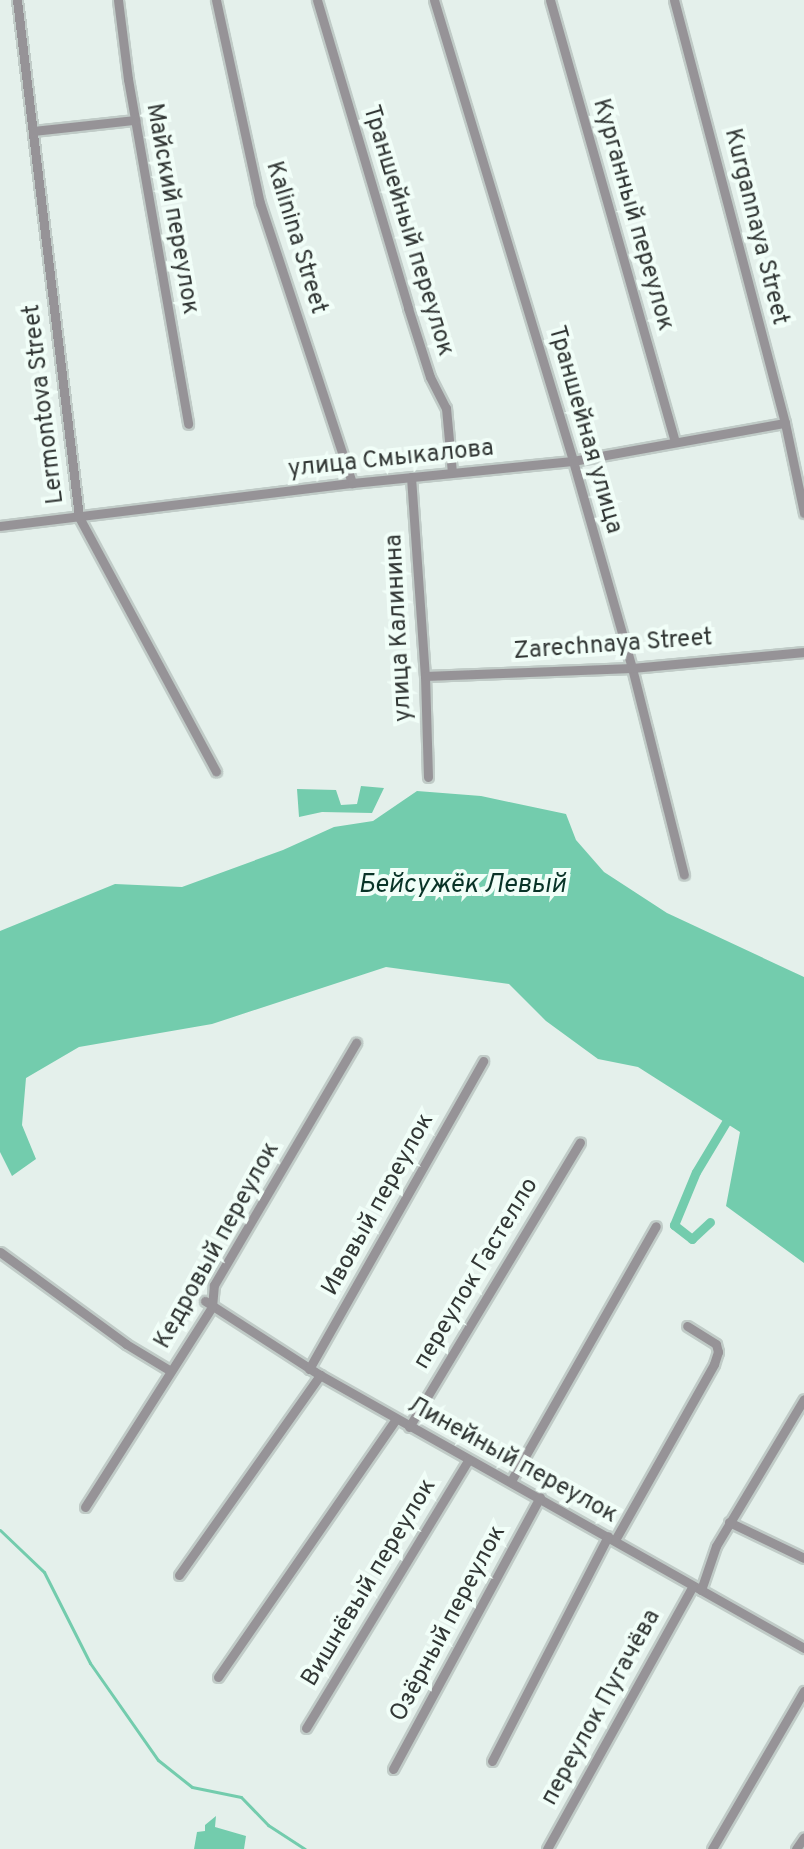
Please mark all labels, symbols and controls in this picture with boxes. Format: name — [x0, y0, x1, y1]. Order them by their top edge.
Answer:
street label: Курганный переулок — [585, 96, 679, 334]
street label: Майский переулок — [138, 101, 204, 317]
street label: Траншейный переулок — [355, 102, 459, 360]
street label: Kurgannaya Street — [717, 126, 793, 328]
street label: Kalinina Street — [258, 158, 332, 318]
street label: Lermontova Street — [18, 302, 72, 506]
street label: Траншейная улица — [541, 323, 627, 537]
street label: улица Смыкалова — [287, 435, 495, 485]
street label: улица Калинина — [381, 533, 419, 723]
street label: Zarechnaya Street — [513, 625, 713, 667]
water label: Бейсужёк Левый — [358, 870, 566, 902]
street label: Ивовый переулок — [317, 1109, 441, 1301]
street label: Кедровый переулок — [149, 1138, 287, 1354]
street label: переулок Гастелло — [408, 1173, 546, 1375]
street label: Линейный переулок — [402, 1391, 622, 1531]
street label: Вишнёвый переулок — [297, 1474, 443, 1692]
street label: Озёрный переулок — [385, 1521, 513, 1727]
street label: переулок Пугачёва — [536, 1605, 668, 1811]

